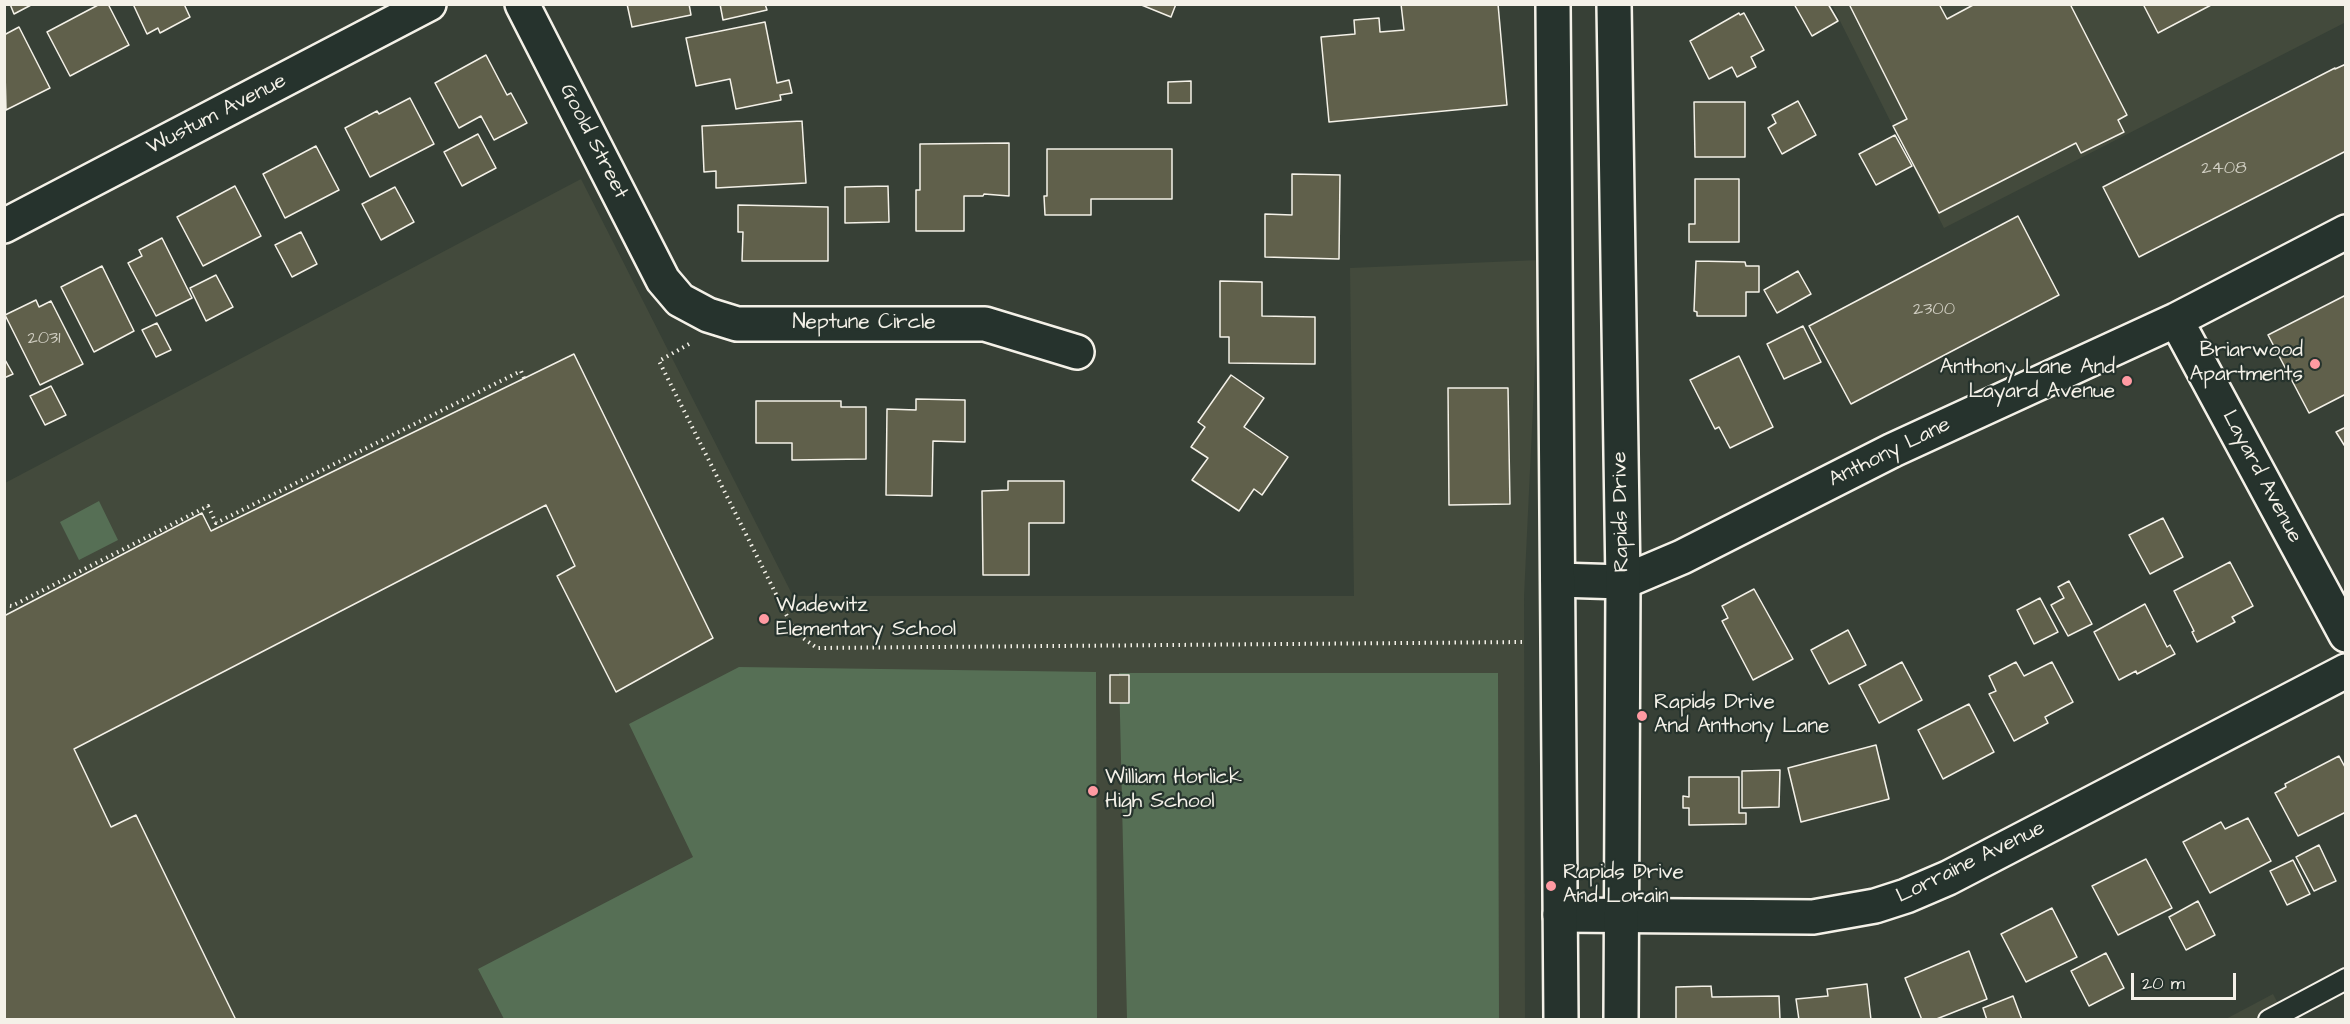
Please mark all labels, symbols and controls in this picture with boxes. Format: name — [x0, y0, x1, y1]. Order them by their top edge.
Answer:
street label: Wustum Avenue — [143, 69, 291, 161]
street label: Goold Street — [553, 80, 633, 204]
house number: 2408 — [2201, 158, 2247, 180]
house number: 2300 — [1913, 299, 1955, 321]
street label: Neptune Circle — [792, 311, 936, 337]
house number: 2031 — [27, 328, 61, 350]
place label: Briarwood Apartments — [2190, 339, 2303, 389]
place label: Anthony Lane And Layard Avenue — [1940, 356, 2115, 406]
marker: Briarwood Apartments — [2308, 357, 2322, 371]
marker: Anthony Lane And Layard Avenue — [2120, 374, 2134, 388]
street label: Layard Avenue — [2216, 406, 2306, 548]
street label: Anthony Lane — [1825, 413, 1955, 493]
street label: Rapids Drive — [1608, 451, 1636, 573]
place label: Wadewitz Elementary School — [776, 594, 956, 644]
marker: Wadewitz Elementary School — [757, 612, 771, 626]
place label: Rapids Drive And Anthony Lane — [1654, 691, 1829, 741]
marker: Rapids Drive And Anthony Lane — [1635, 709, 1649, 723]
place label: William Horlick High School — [1105, 766, 1242, 816]
marker: William Horlick High School — [1086, 784, 1100, 798]
street label: Lorraine Avenue — [1893, 816, 2049, 910]
place label: Rapids Drive And Lorain — [1563, 861, 1684, 911]
marker: Rapids Drive And Lorain — [1544, 879, 1558, 893]
scale bar — [2134, 961, 2239, 999]
text: 20 m — [2142, 971, 2185, 996]

